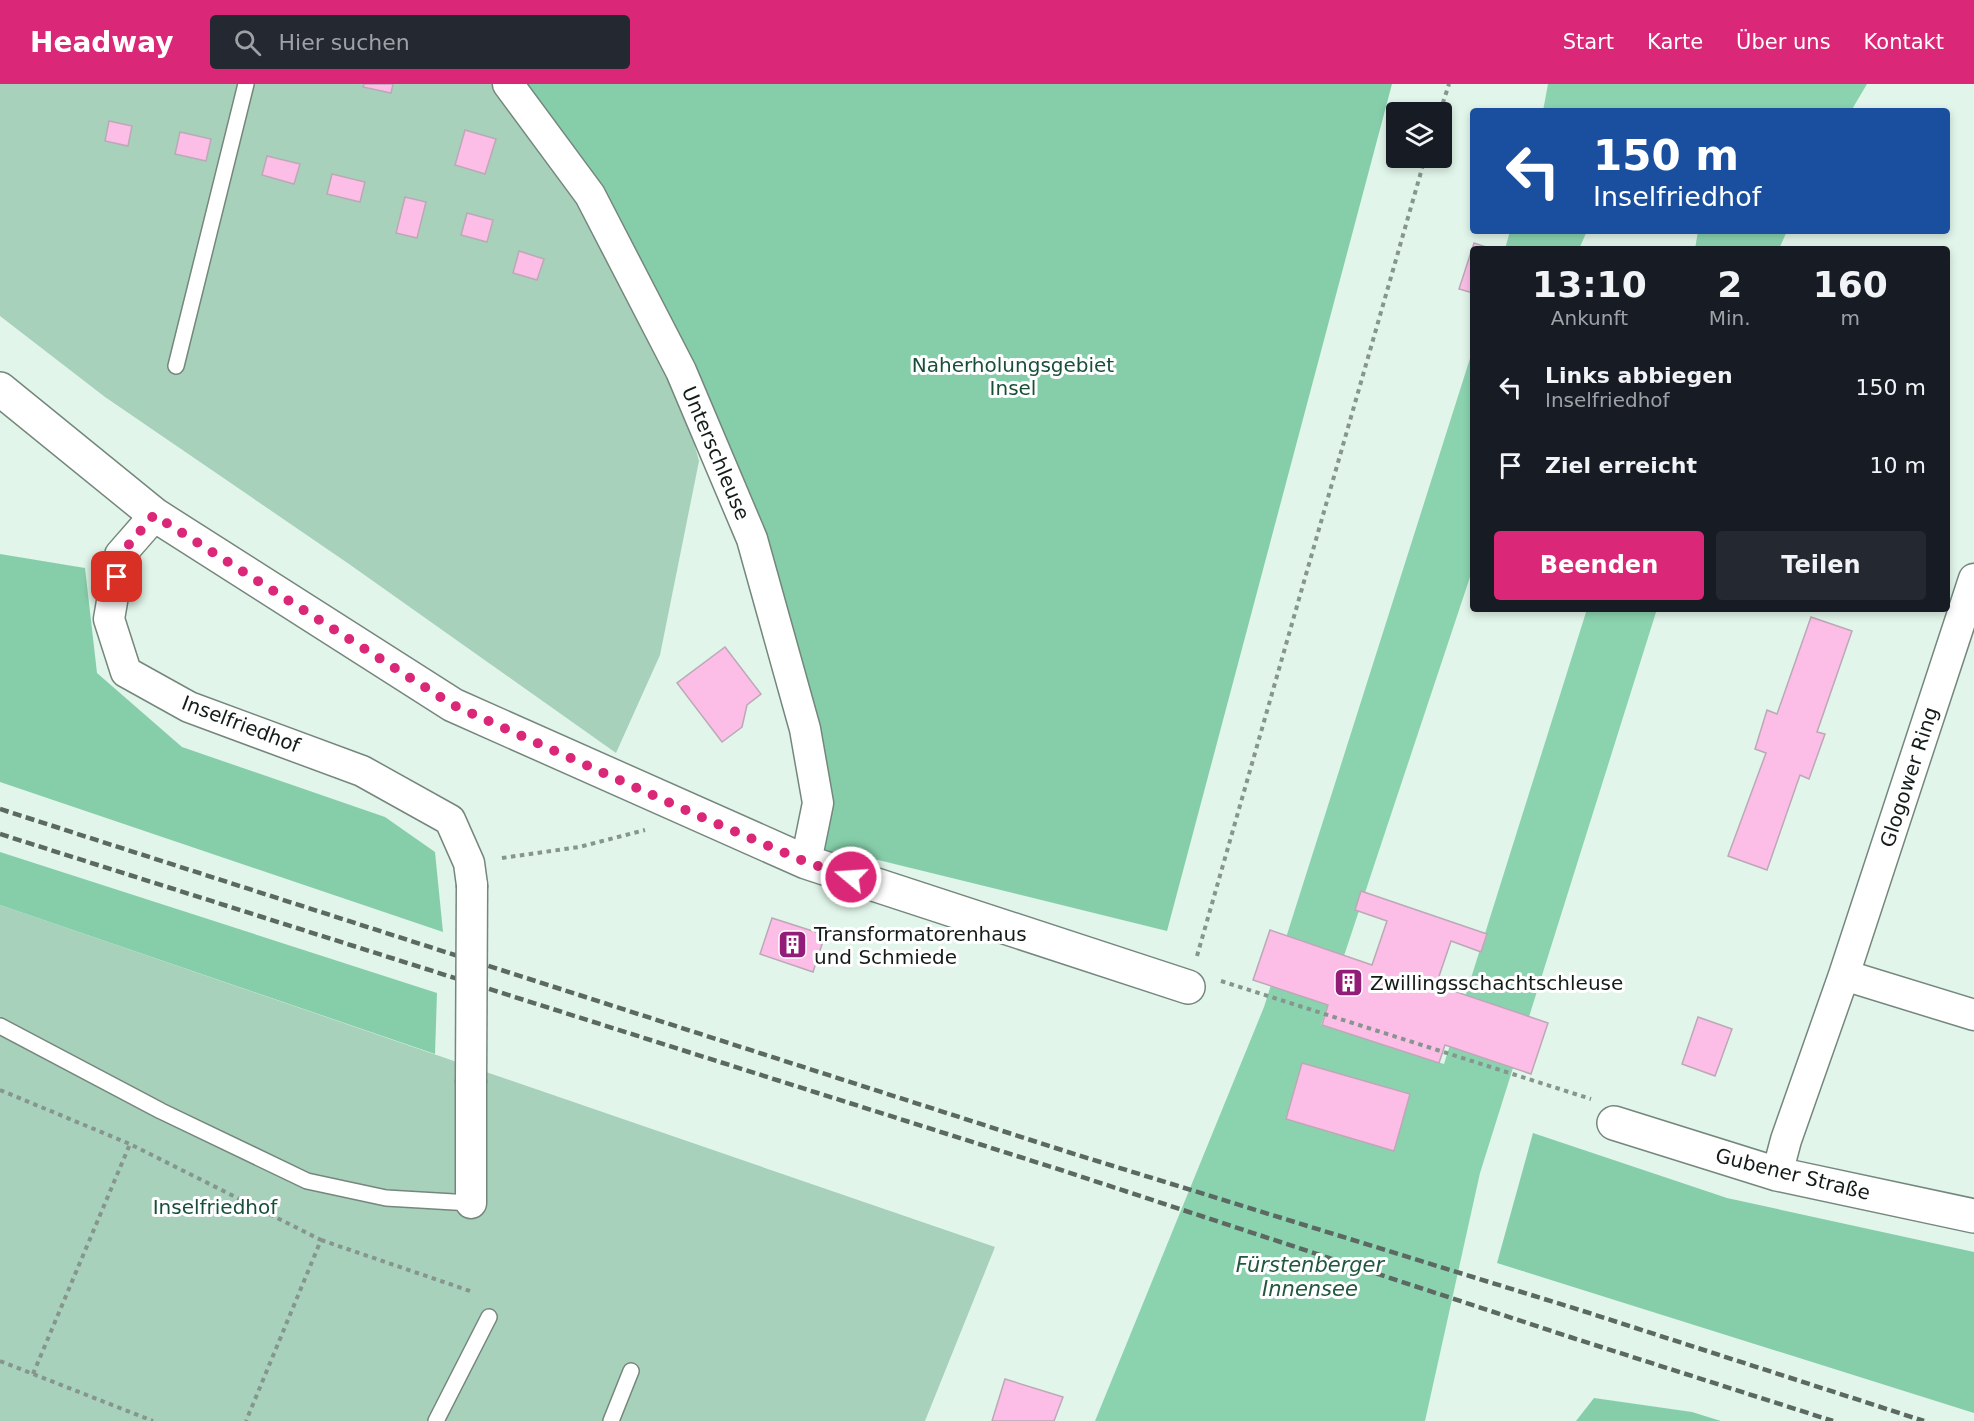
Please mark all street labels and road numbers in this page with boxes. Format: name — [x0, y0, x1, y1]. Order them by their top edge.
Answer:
street label: Unterschleuse — [677, 382, 755, 524]
street label: Inselfriedhof — [179, 690, 304, 758]
street label: Glogower Ring — [1875, 704, 1943, 850]
street label: Gubener Straße — [1713, 1143, 1873, 1205]

